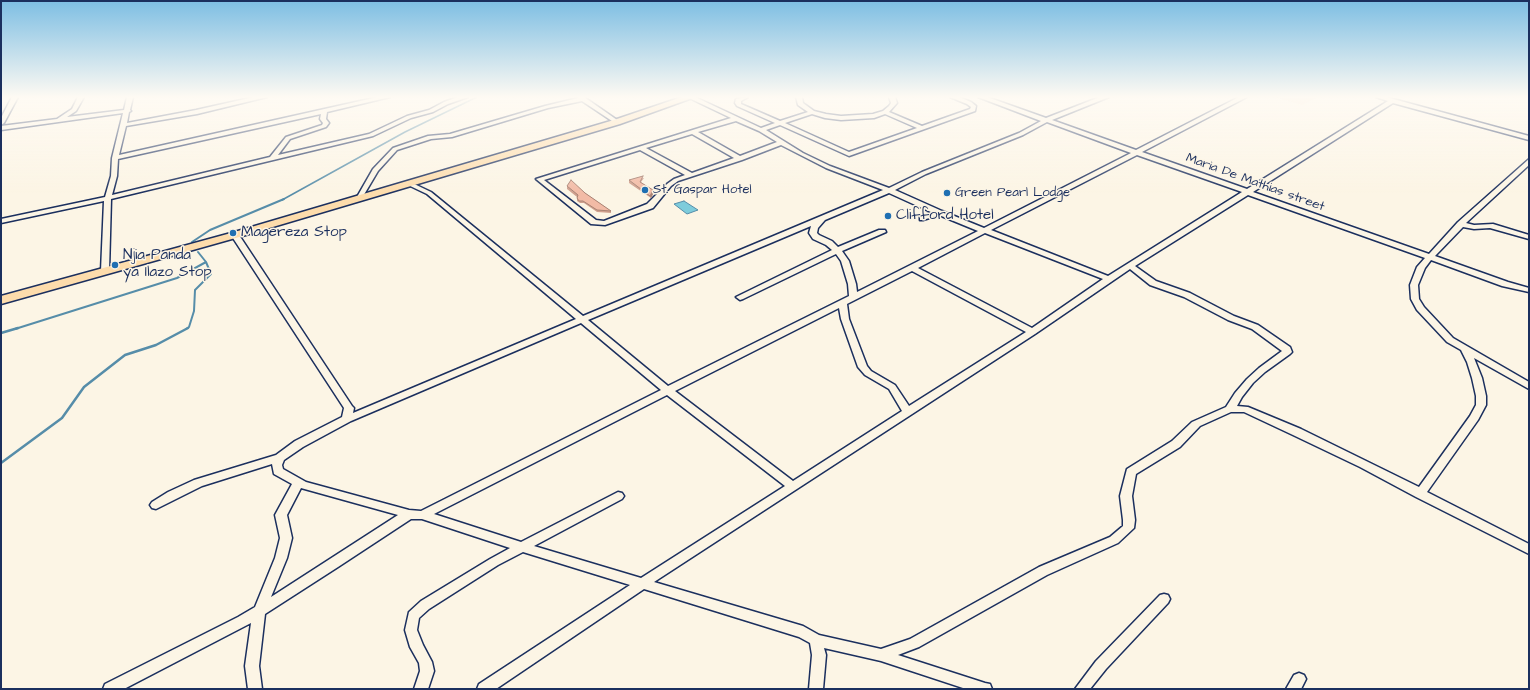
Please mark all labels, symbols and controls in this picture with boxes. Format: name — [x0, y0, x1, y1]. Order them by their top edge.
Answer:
street label: Maria De Mathias street — [1183, 151, 1327, 215]
place label: St. Gaspar Hotel — [653, 182, 752, 198]
marker: St. Gaspar Hotel — [640, 185, 650, 195]
place label: Green Pearl Lodge — [955, 185, 1070, 201]
marker: Green Pearl Lodge — [942, 188, 952, 198]
place label: Clifford Hotel — [896, 207, 994, 225]
marker: Clifford Hotel — [883, 211, 893, 221]
place label: Magereza Stop — [241, 224, 347, 242]
marker: Magereza Stop — [228, 228, 238, 238]
place label: Njia Panda ya Ilazo Stop — [123, 247, 211, 282]
marker: Njia Panda ya Ilazo Stop — [110, 260, 120, 270]

